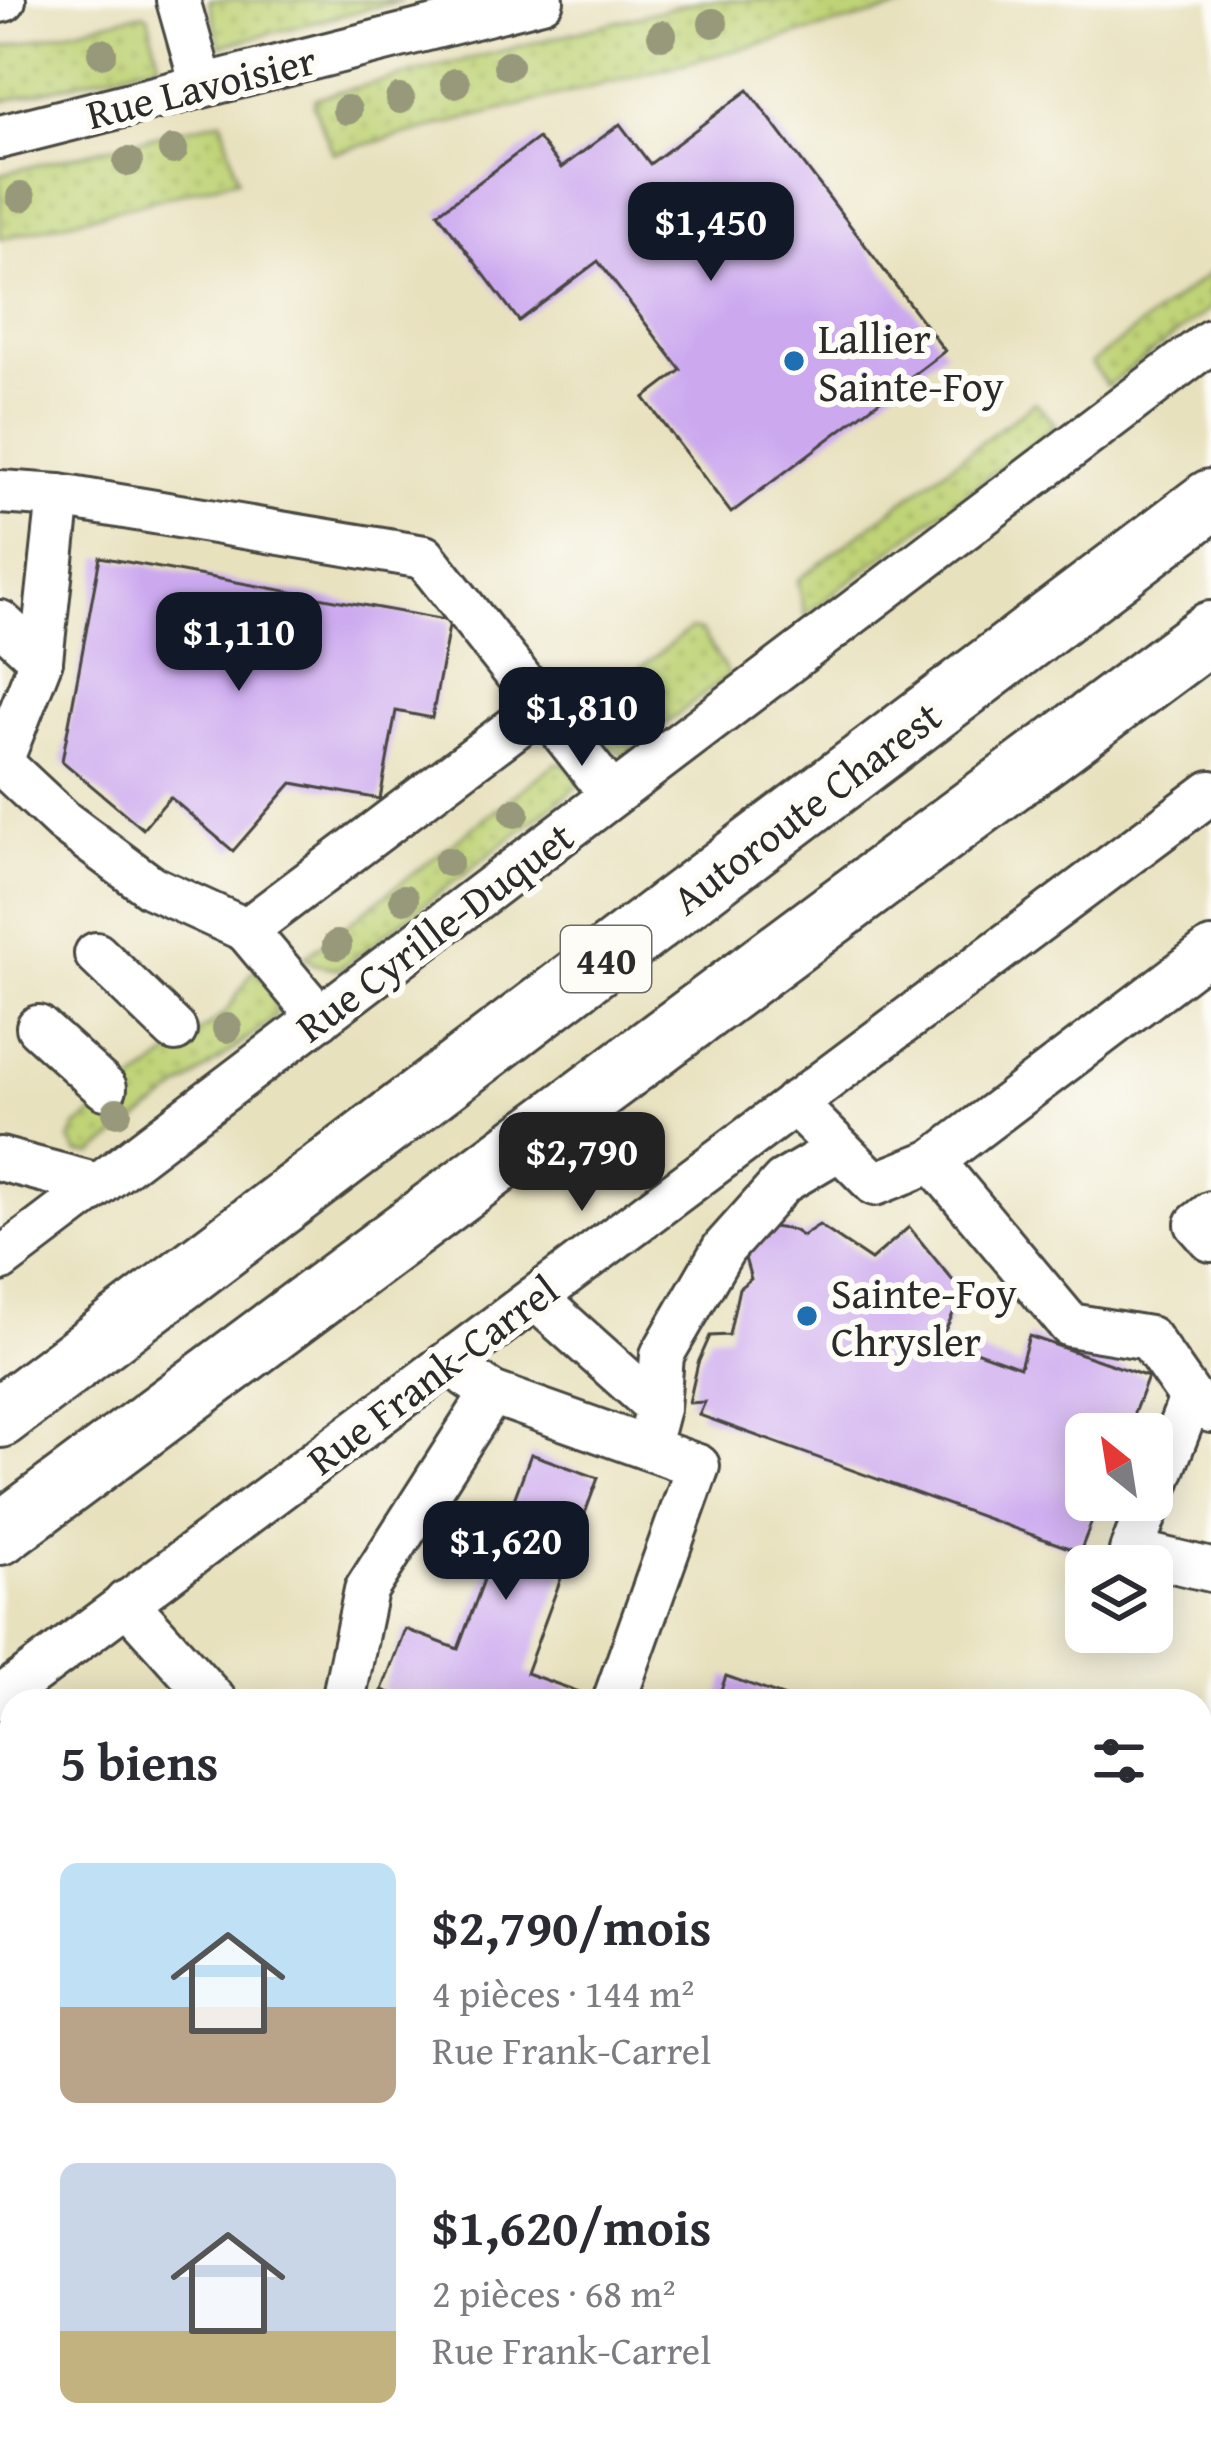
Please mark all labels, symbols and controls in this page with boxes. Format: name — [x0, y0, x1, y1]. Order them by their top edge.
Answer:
street label: Rue Lavoisier — [80, 28, 322, 144]
pin: $1,450 — [613, 182, 809, 284]
text: $1,450 — [655, 192, 767, 249]
place label: Lallier Sainte-Foy — [818, 307, 1004, 416]
marker: Lallier Sainte-Foy — [781, 348, 807, 374]
pin: $1,110 — [141, 592, 337, 694]
text: $1,110 — [183, 602, 295, 659]
pin: $1,810 — [484, 667, 680, 769]
text: $1,810 — [526, 677, 638, 734]
street label: Autoroute Charest — [659, 685, 954, 929]
street label: Rue Cyrille-Duquet — [282, 806, 586, 1056]
road number: 440 — [561, 926, 651, 992]
pin: $2,790 — [484, 1112, 680, 1214]
text: $2,790 — [526, 1122, 638, 1179]
street label: Rue Frank-Carrel — [294, 1259, 570, 1489]
place label: Sainte-Foy Chrysler — [831, 1262, 1017, 1371]
marker: Sainte-Foy Chrysler — [794, 1303, 820, 1329]
north arrow — [1065, 1413, 1173, 1521]
map controls — [1065, 1413, 1173, 1653]
pin: $1,620 — [408, 1501, 604, 1603]
text: $1,620 — [450, 1511, 562, 1568]
button: layers — [1065, 1545, 1173, 1653]
text: 5 biens — [60, 1724, 218, 1799]
icon: filters — [1086, 1728, 1152, 1794]
text: $2,790/mois — [432, 1889, 712, 1964]
icon: home — [156, 1911, 300, 2055]
text: 4 pièces · 144 m² — [432, 1964, 694, 2021]
text: Rue Frank-Carrel — [432, 2021, 711, 2078]
text: $1,620/mois — [432, 2189, 712, 2264]
icon: home — [156, 2211, 300, 2355]
text: 2 pièces · 68 m² — [432, 2264, 676, 2321]
text: Rue Frank-Carrel — [432, 2321, 711, 2378]

